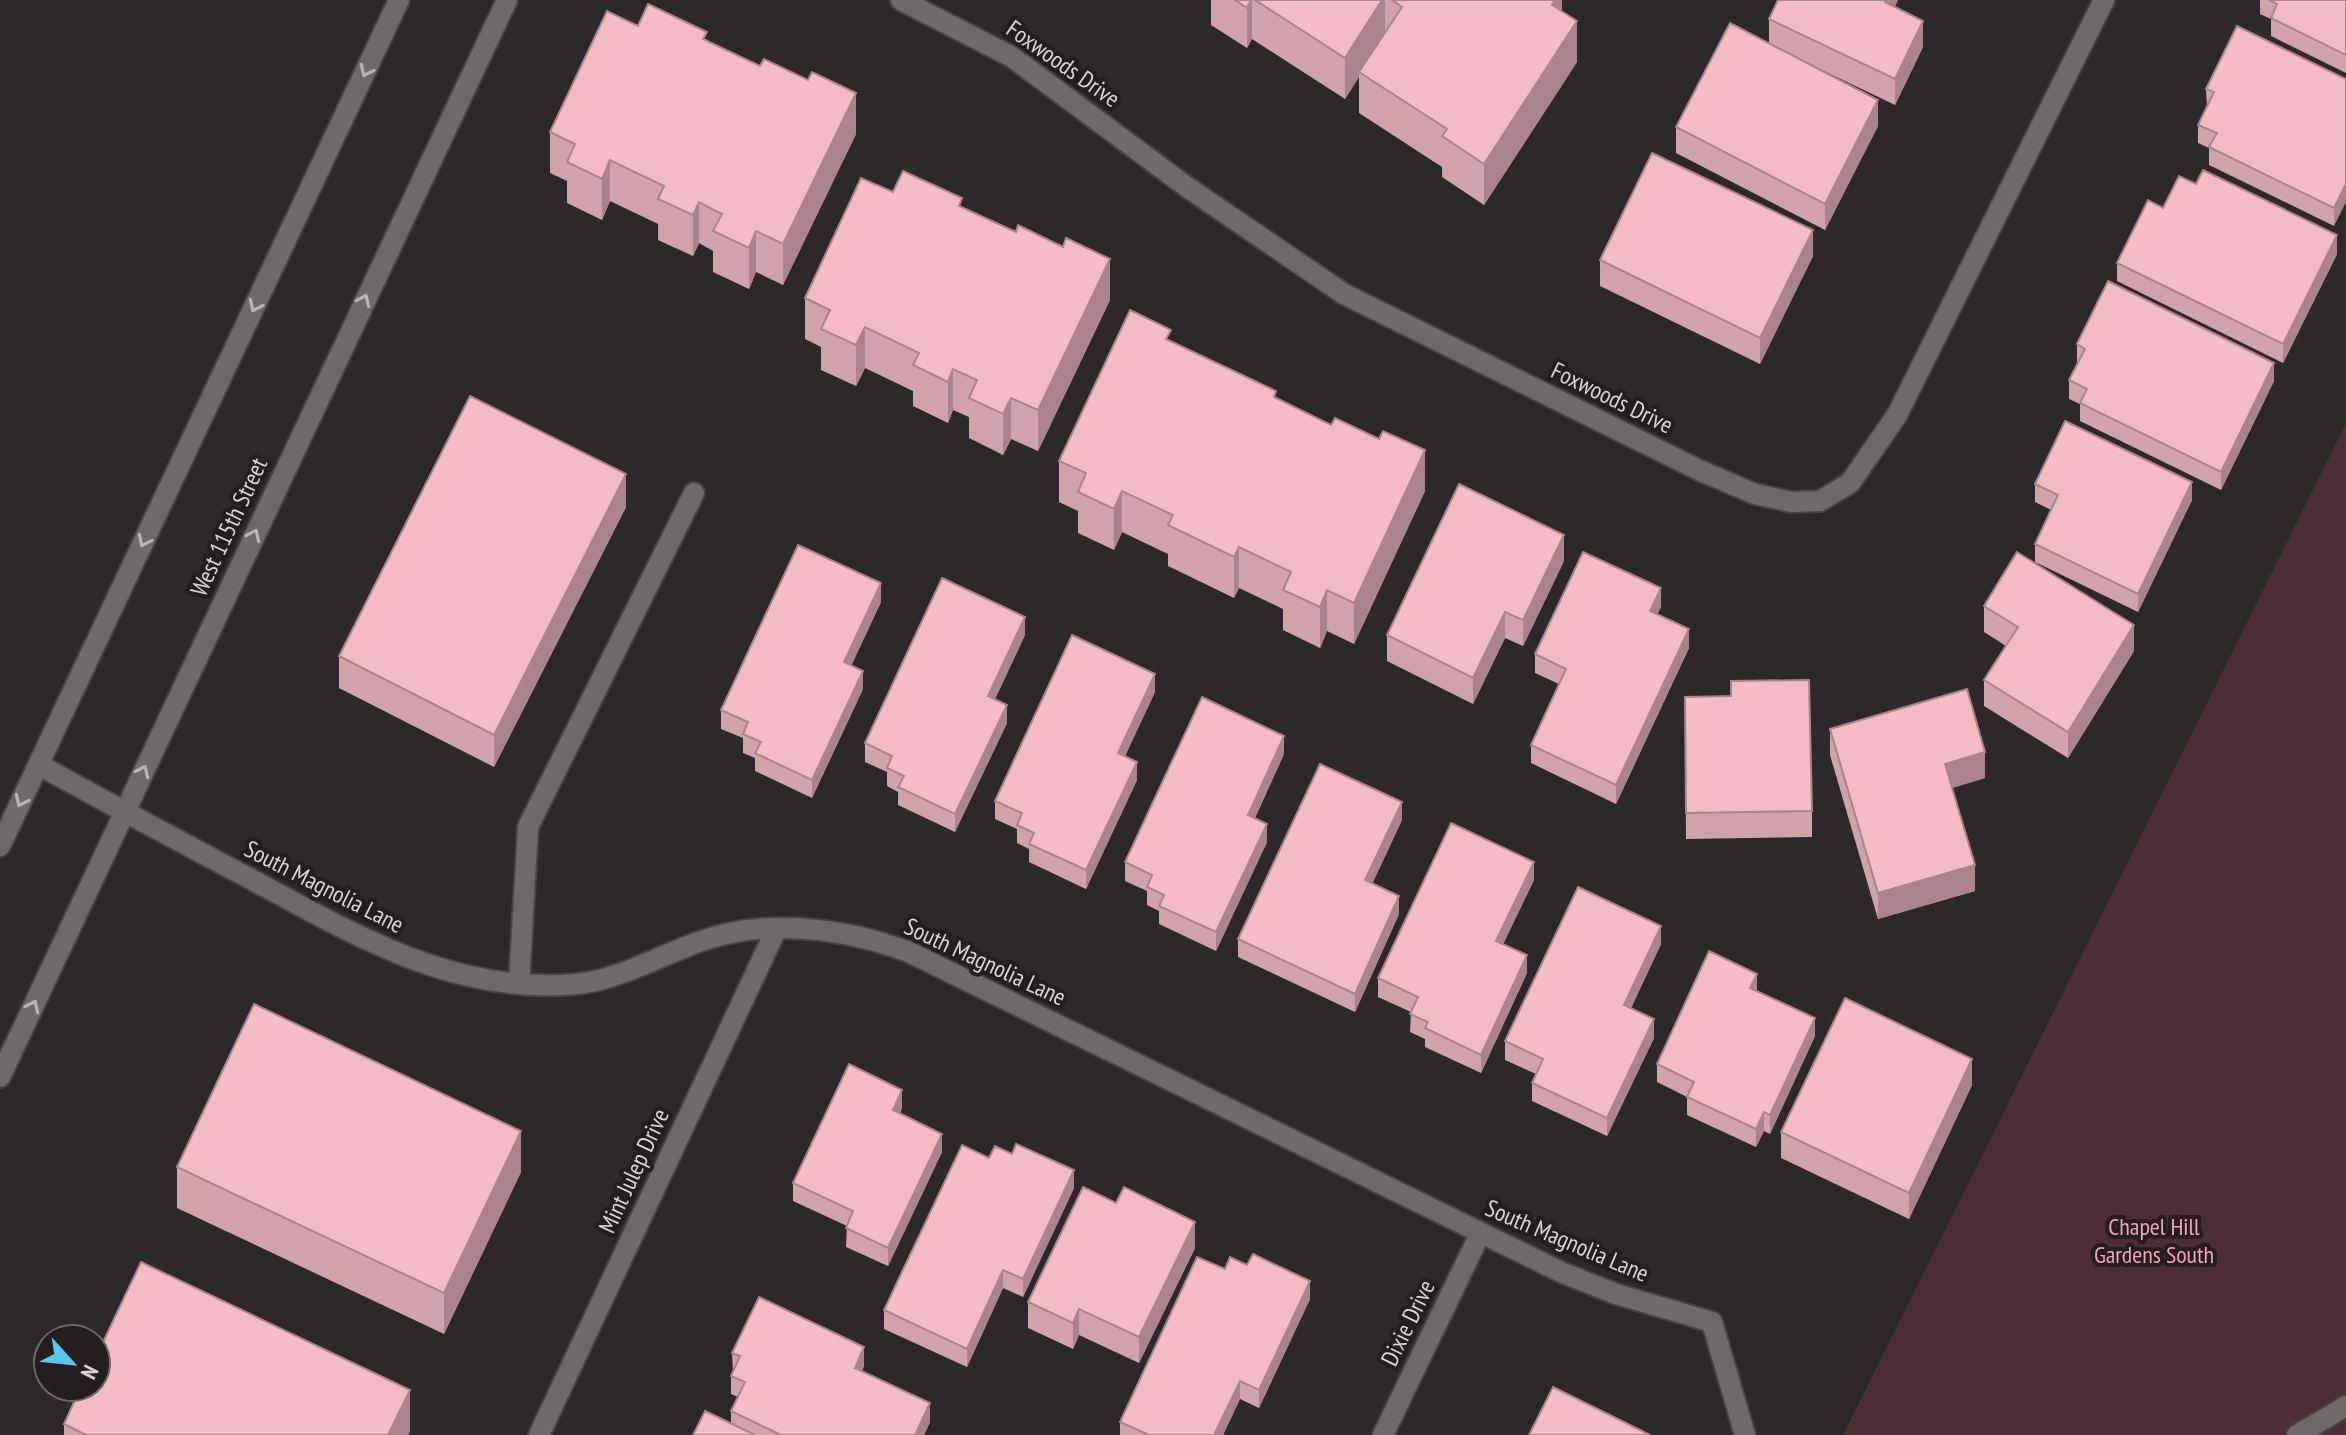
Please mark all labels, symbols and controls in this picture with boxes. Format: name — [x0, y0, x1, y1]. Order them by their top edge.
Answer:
street label: Foxwoods Drive — [1000, 13, 1126, 114]
one-way arrow — [360, 62, 376, 77]
one-way arrow — [354, 294, 370, 308]
one-way arrow — [249, 298, 265, 312]
street label: Foxwoods Drive — [1546, 355, 1678, 440]
street label: West 115th Street — [183, 452, 274, 601]
one-way arrow — [244, 529, 260, 544]
one-way arrow — [138, 533, 154, 547]
one-way arrow — [133, 764, 149, 779]
one-way arrow — [15, 793, 31, 808]
street label: South Magnolia Lane — [239, 833, 409, 940]
street label: South Magnolia Lane — [900, 911, 1071, 1012]
one-way arrow — [23, 1000, 39, 1014]
street label: Mint Julep Drive — [591, 1104, 676, 1238]
street label: South Magnolia Lane — [1481, 1192, 1654, 1289]
park label: Chapel Hill Gardens South — [2094, 1211, 2214, 1270]
street label: Dixie Drive — [1374, 1275, 1442, 1371]
north arrow — [32, 1323, 112, 1403]
text: N — [75, 1360, 105, 1384]

